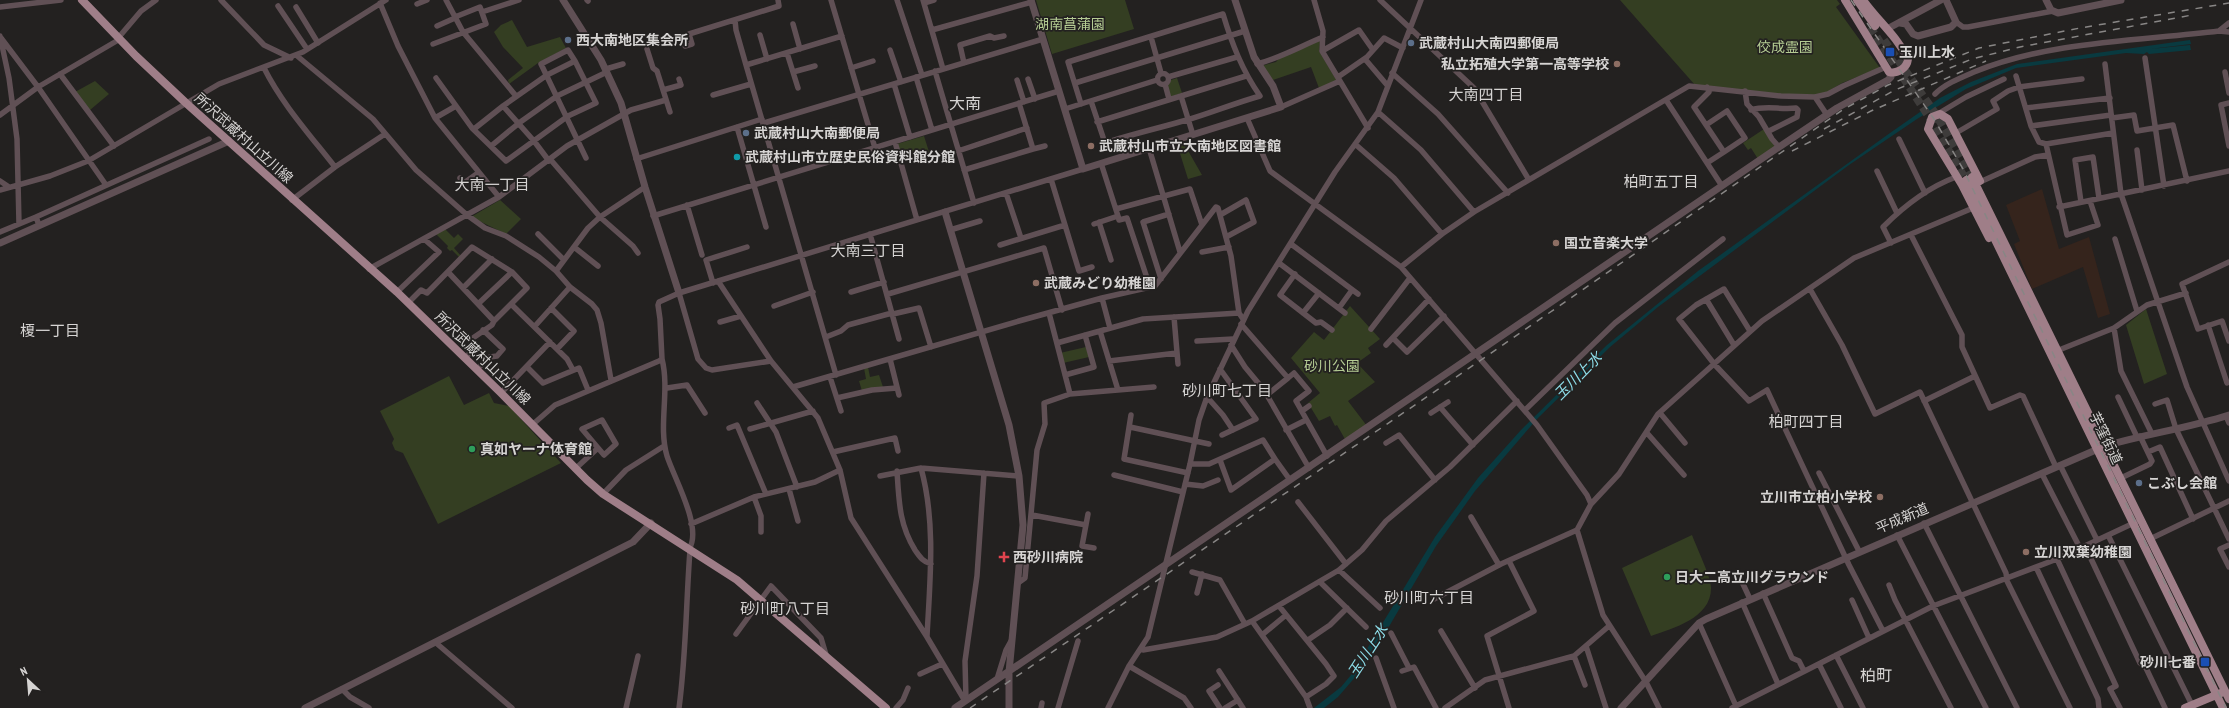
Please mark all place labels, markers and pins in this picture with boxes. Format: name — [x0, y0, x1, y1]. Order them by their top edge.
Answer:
place label: 西大南地区集会所 — [576, 31, 688, 49]
place label: 武蔵村山大南四郵便局 — [1419, 34, 1559, 52]
marker: 西大南地区集会所 — [563, 35, 573, 45]
marker: 武蔵村山大南四郵便局 — [1406, 38, 1416, 48]
place label: 玉川上水 — [1899, 43, 1955, 61]
marker: 玉川上水 — [1884, 46, 1896, 58]
place label: 私立拓殖大学第一高等学校 — [1441, 55, 1609, 73]
marker: 私立拓殖大学第一高等学校 — [1612, 59, 1622, 69]
place label: 武蔵村山大南郵便局 — [754, 124, 880, 142]
marker: 武蔵村山大南郵便局 — [741, 128, 751, 138]
place label: 武蔵村山市立大南地区図書館 — [1099, 137, 1281, 155]
marker: 武蔵村山市立大南地区図書館 — [1086, 141, 1096, 151]
place label: 武蔵村山市立歴史民俗資料館分館 — [745, 148, 955, 166]
marker: 武蔵村山市立歴史民俗資料館分館 — [732, 152, 742, 162]
place label: 国立音楽大学 — [1564, 234, 1648, 252]
marker: 国立音楽大学 — [1551, 238, 1561, 248]
place label: 武蔵みどり幼稚園 — [1044, 274, 1156, 292]
marker: 武蔵みどり幼稚園 — [1031, 278, 1041, 288]
place label: 真如ヤーナ体育館 — [480, 440, 592, 458]
marker: 真如ヤーナ体育館 — [467, 444, 477, 454]
place label: こぶし会館 — [2147, 474, 2217, 492]
marker: こぶし会館 — [2134, 478, 2144, 488]
place label: 立川市立柏小学校 — [1760, 488, 1872, 506]
marker: 立川市立柏小学校 — [1875, 492, 1885, 502]
place label: 立川双葉幼稚園 — [2034, 543, 2132, 561]
marker: 立川双葉幼稚園 — [2021, 547, 2031, 557]
place label: 西砂川病院 — [1013, 548, 1083, 566]
marker: 西砂川病院 — [998, 551, 1010, 563]
place label: 日大二高立川グラウンド — [1675, 568, 1829, 586]
marker: 日大二高立川グラウンド — [1662, 572, 1672, 582]
place label: 砂川七番 — [2140, 653, 2196, 671]
marker: 砂川七番 — [2199, 656, 2211, 668]

